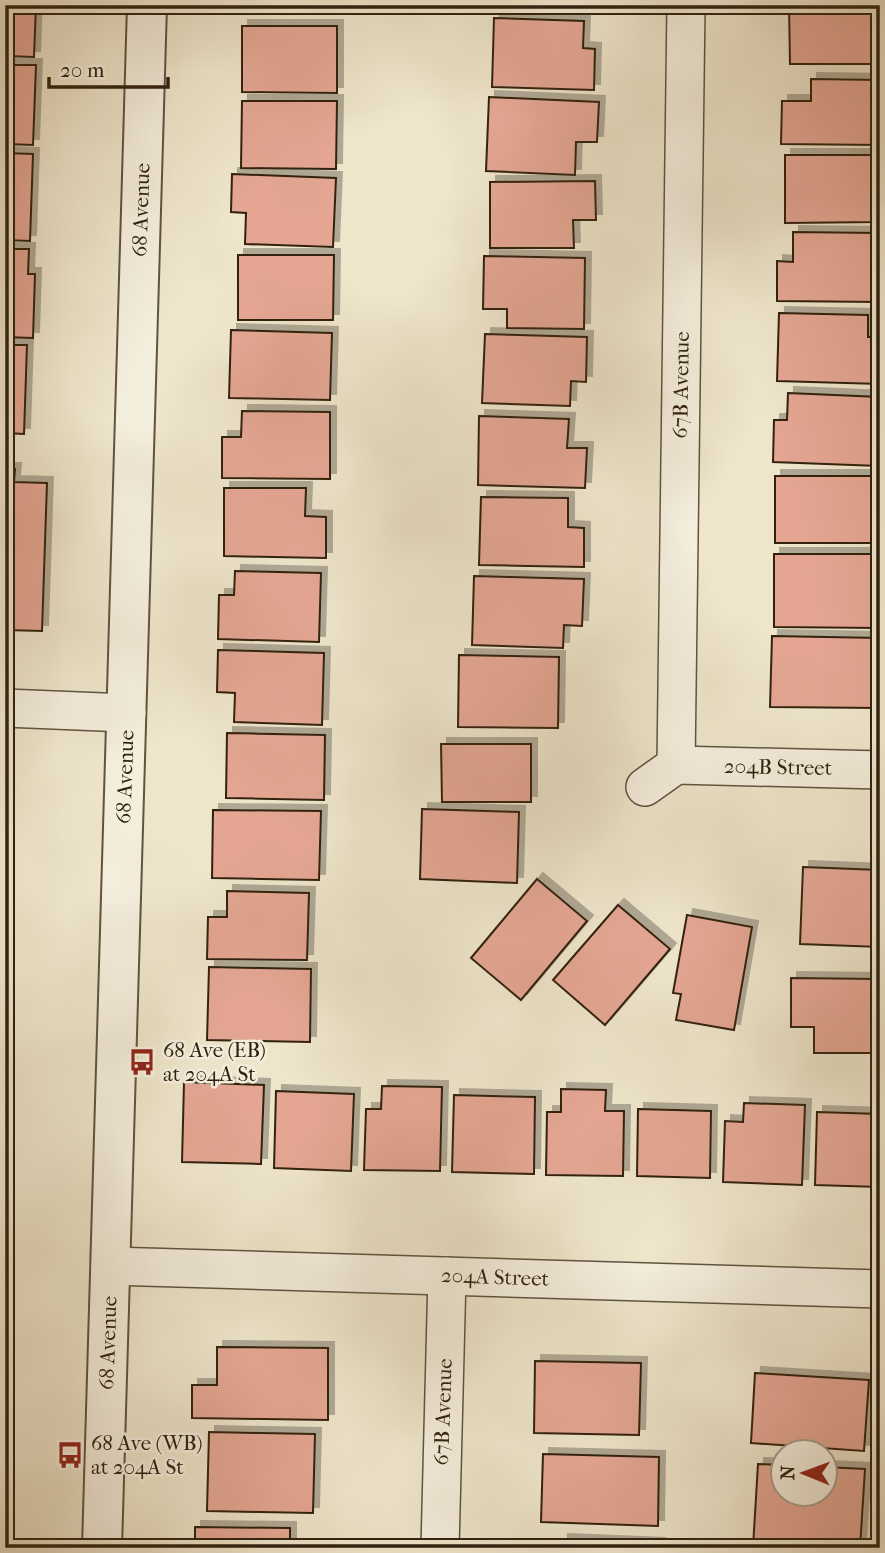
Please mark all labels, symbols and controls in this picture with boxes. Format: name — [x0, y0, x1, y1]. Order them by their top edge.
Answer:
scale bar — [49, 46, 168, 90]
text: 20 m — [60, 58, 105, 82]
street label: 68 Avenue — [127, 163, 155, 257]
street label: 67B Avenue — [668, 331, 694, 439]
street label: 68 Avenue — [111, 730, 139, 824]
street label: 204B Street — [724, 754, 833, 780]
place label: 68 Ave (EB) at 204A St — [163, 1038, 266, 1086]
bus stop icon: 68 Ave (EB) at 204A St — [127, 1047, 157, 1077]
street label: 204A Street — [441, 1263, 550, 1291]
street label: 68 Avenue — [94, 1296, 122, 1390]
street label: 67B Avenue — [429, 1358, 457, 1466]
place label: 68 Ave (WB) at 204A St — [91, 1431, 203, 1479]
north arrow — [770, 1438, 840, 1508]
bus stop icon: 68 Ave (WB) at 204A St — [55, 1440, 85, 1470]
text: N — [777, 1465, 799, 1480]

